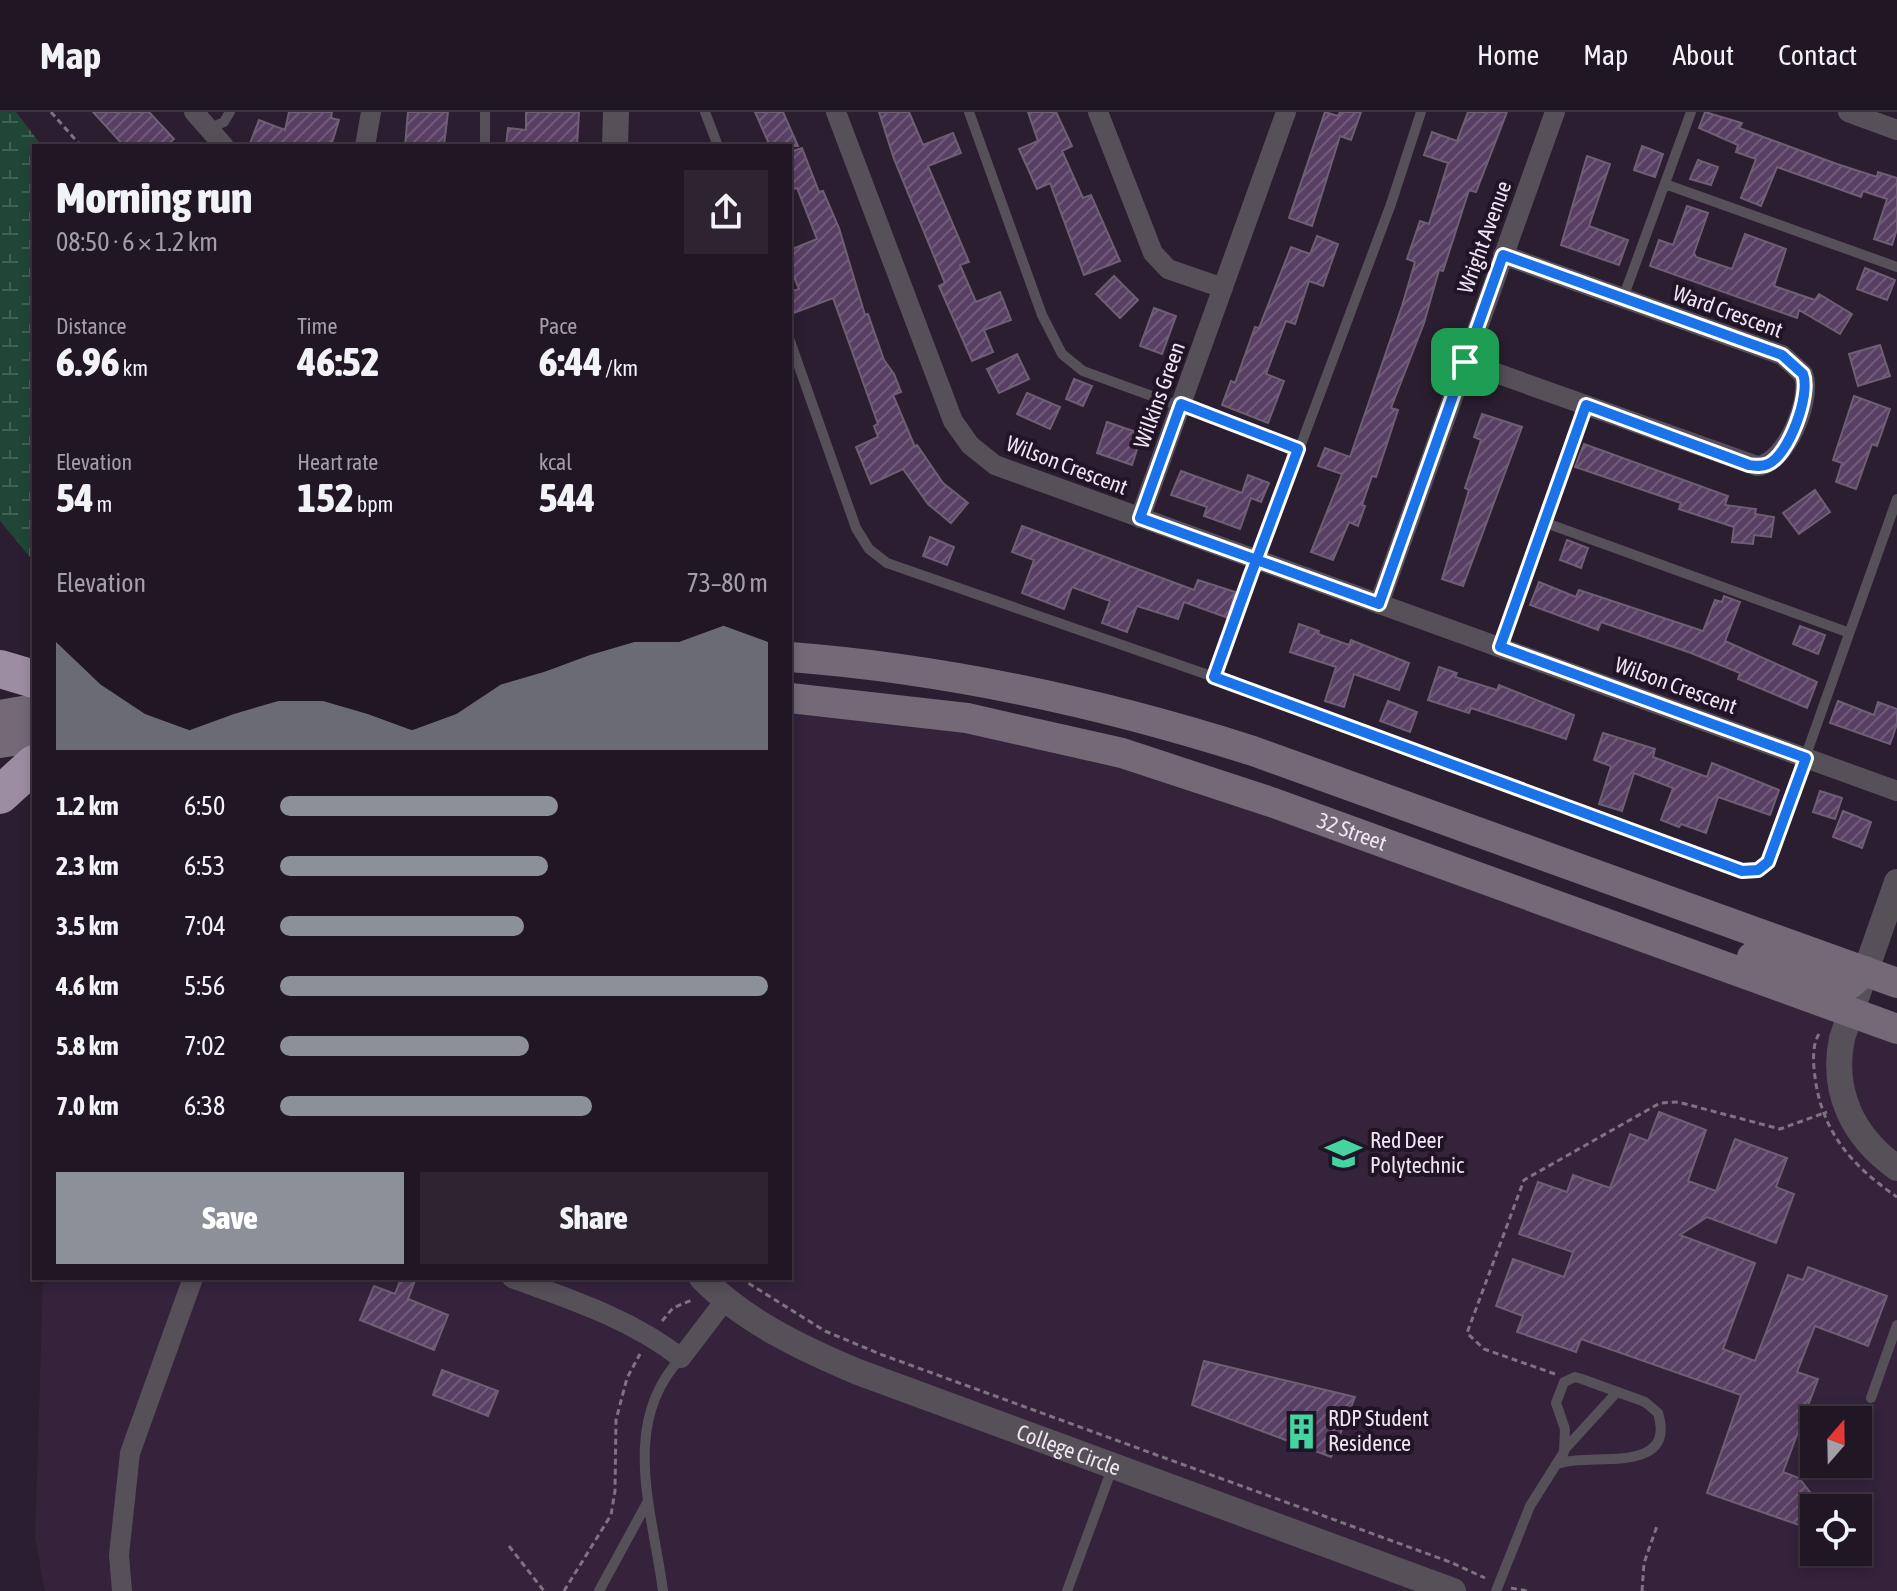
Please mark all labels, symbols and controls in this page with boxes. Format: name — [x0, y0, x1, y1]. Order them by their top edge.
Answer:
text: Map — [40, 34, 101, 77]
text: Home — [1477, 39, 1539, 71]
text: Map — [1583, 39, 1628, 71]
text: About — [1672, 39, 1734, 71]
text: Contact — [1778, 39, 1857, 71]
button: share — [684, 170, 768, 254]
text: Morning run — [56, 172, 252, 222]
street label: Wright Avenue — [1452, 177, 1516, 297]
text: 08:50 · 6 × 1.2 km — [56, 227, 218, 257]
street label: Ward Crescent — [1670, 279, 1786, 343]
text: Distance — [56, 313, 127, 339]
text: Time — [297, 313, 337, 339]
text: Pace — [539, 313, 577, 339]
pin — [1431, 328, 1499, 396]
street label: Wilkins Green — [1128, 338, 1190, 452]
text: 6.96 — [56, 339, 120, 384]
text: 46:52 — [297, 339, 380, 384]
text: 6:44 — [539, 339, 602, 384]
icon: arrive — [1443, 340, 1487, 384]
text: km — [120, 355, 148, 381]
text: /km — [602, 355, 638, 381]
street label: Wilson Crescent — [1003, 430, 1131, 500]
text: Elevation — [56, 449, 132, 475]
text: Heart rate — [297, 449, 378, 475]
text: kcal — [539, 449, 572, 475]
text: 54 — [56, 475, 94, 520]
text: 152 — [297, 475, 354, 520]
text: 544 — [539, 475, 595, 520]
text: m — [94, 491, 112, 517]
text: bpm — [354, 491, 393, 517]
text: Elevation — [56, 568, 146, 598]
text: 73–80 m — [686, 568, 768, 598]
street label: Wilson Crescent — [1611, 651, 1741, 719]
text: 1.2 km — [56, 791, 119, 821]
text: 6:50 — [184, 791, 225, 821]
street label: 32 Street — [1314, 807, 1390, 856]
text: 2.3 km — [56, 851, 119, 881]
text: 6:53 — [184, 851, 225, 881]
text: 3.5 km — [56, 911, 119, 941]
text: 7:04 — [184, 911, 226, 941]
text: 4.6 km — [56, 971, 119, 1001]
text: 5:56 — [184, 971, 225, 1001]
text: 5.8 km — [56, 1031, 119, 1061]
text: 7:02 — [184, 1031, 226, 1061]
text: 7.0 km — [56, 1091, 119, 1121]
text: 6:38 — [184, 1091, 225, 1121]
place label: Red Deer Polytechnic — [1370, 1127, 1465, 1178]
school or university icon: Red Deer Polytechnic — [1325, 1134, 1363, 1172]
button: Save — [56, 1172, 404, 1264]
button: Share — [420, 1172, 768, 1264]
place label: RDP Student Residence — [1328, 1405, 1429, 1456]
north arrow — [1800, 1406, 1872, 1478]
map controls — [1800, 1406, 1872, 1566]
building icon: RDP Student Residence — [1283, 1412, 1321, 1450]
street label: College Circle — [1013, 1419, 1124, 1481]
button: locate — [1800, 1494, 1872, 1566]

